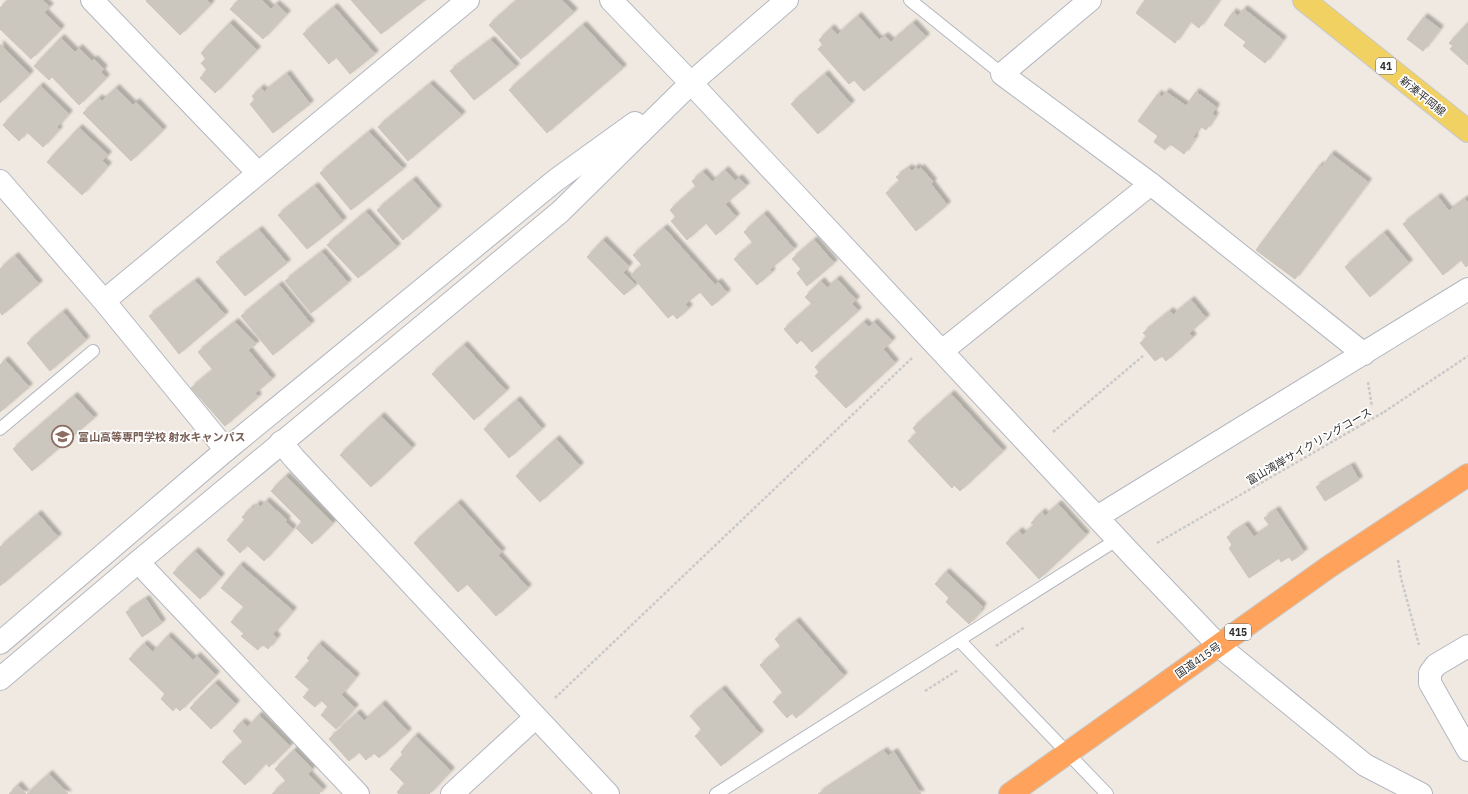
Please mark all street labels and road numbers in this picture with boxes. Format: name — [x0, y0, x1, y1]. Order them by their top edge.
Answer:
road number: 41 — [1376, 58, 1396, 74]
street label: 新湊平岡線 — [1397, 73, 1449, 119]
street label: 富山湾岸サイクリングコース — [1244, 404, 1374, 488]
road number: 415 — [1225, 624, 1251, 640]
street label: 国道415号 — [1172, 639, 1224, 681]

